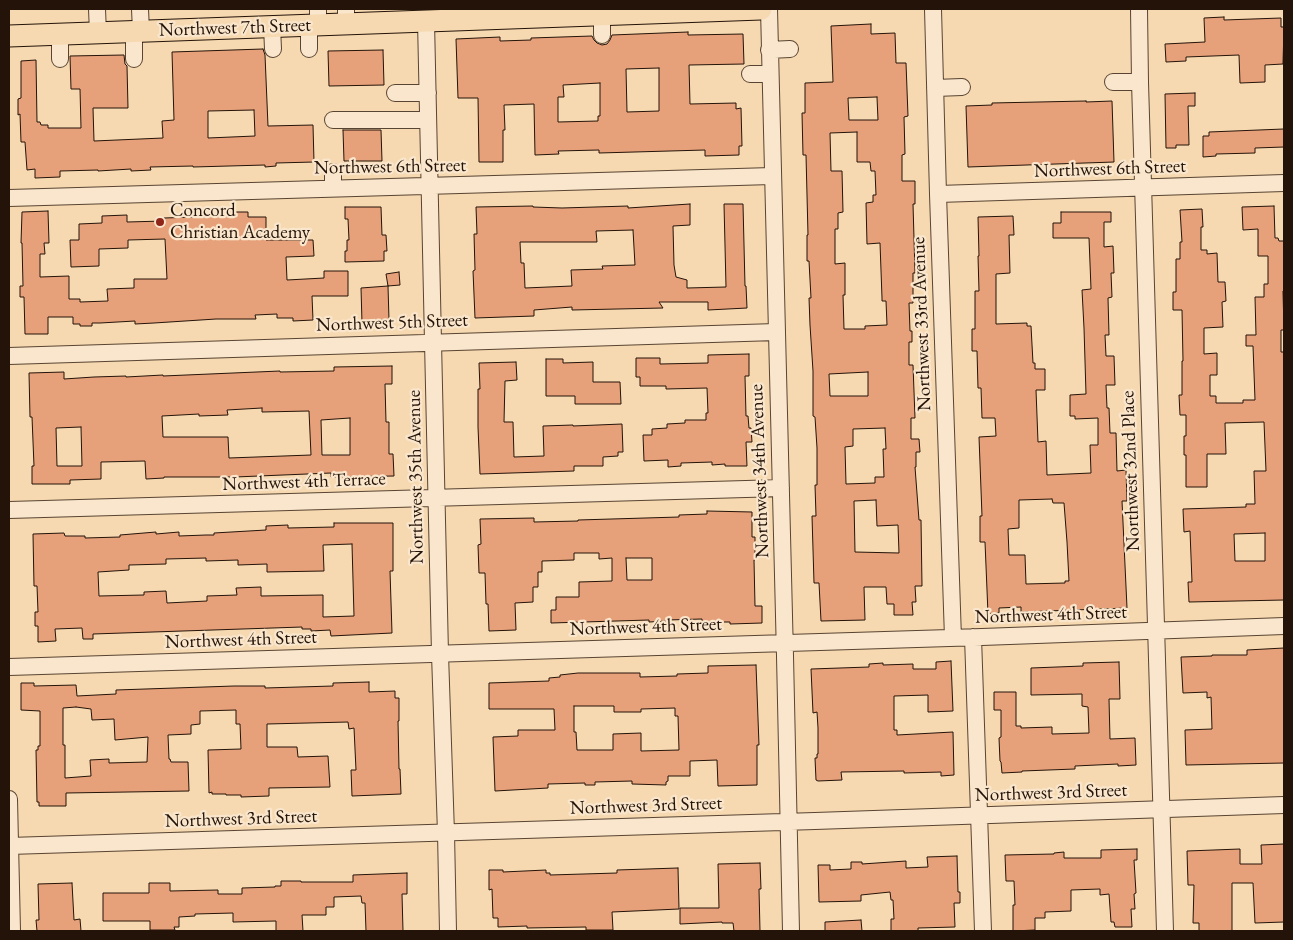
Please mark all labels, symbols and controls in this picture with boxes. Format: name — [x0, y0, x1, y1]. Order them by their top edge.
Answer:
street label: Northwest 7th Street — [158, 14, 312, 42]
street label: Northwest 6th Street — [314, 154, 466, 180]
street label: Northwest 6th Street — [1033, 155, 1187, 183]
place label: Concord Christian Academy — [170, 200, 310, 244]
marker: Concord Christian Academy — [154, 216, 166, 228]
street label: Northwest 33rd Avenue — [908, 236, 936, 412]
street label: Northwest 5th Street — [315, 309, 469, 337]
street label: Northwest 34th Avenue — [746, 384, 774, 558]
street label: Northwest 35th Avenue — [403, 390, 429, 564]
street label: Northwest 32nd Place — [1117, 390, 1145, 552]
street label: Northwest 4th Terrace — [222, 468, 386, 496]
street label: Northwest 4th Street — [974, 601, 1128, 629]
street label: Northwest 4th Street — [569, 613, 723, 641]
street label: Northwest 4th Street — [164, 626, 318, 654]
street label: Northwest 3rd Street — [974, 779, 1128, 807]
street label: Northwest 3rd Street — [569, 792, 723, 820]
street label: Northwest 3rd Street — [164, 805, 318, 833]

